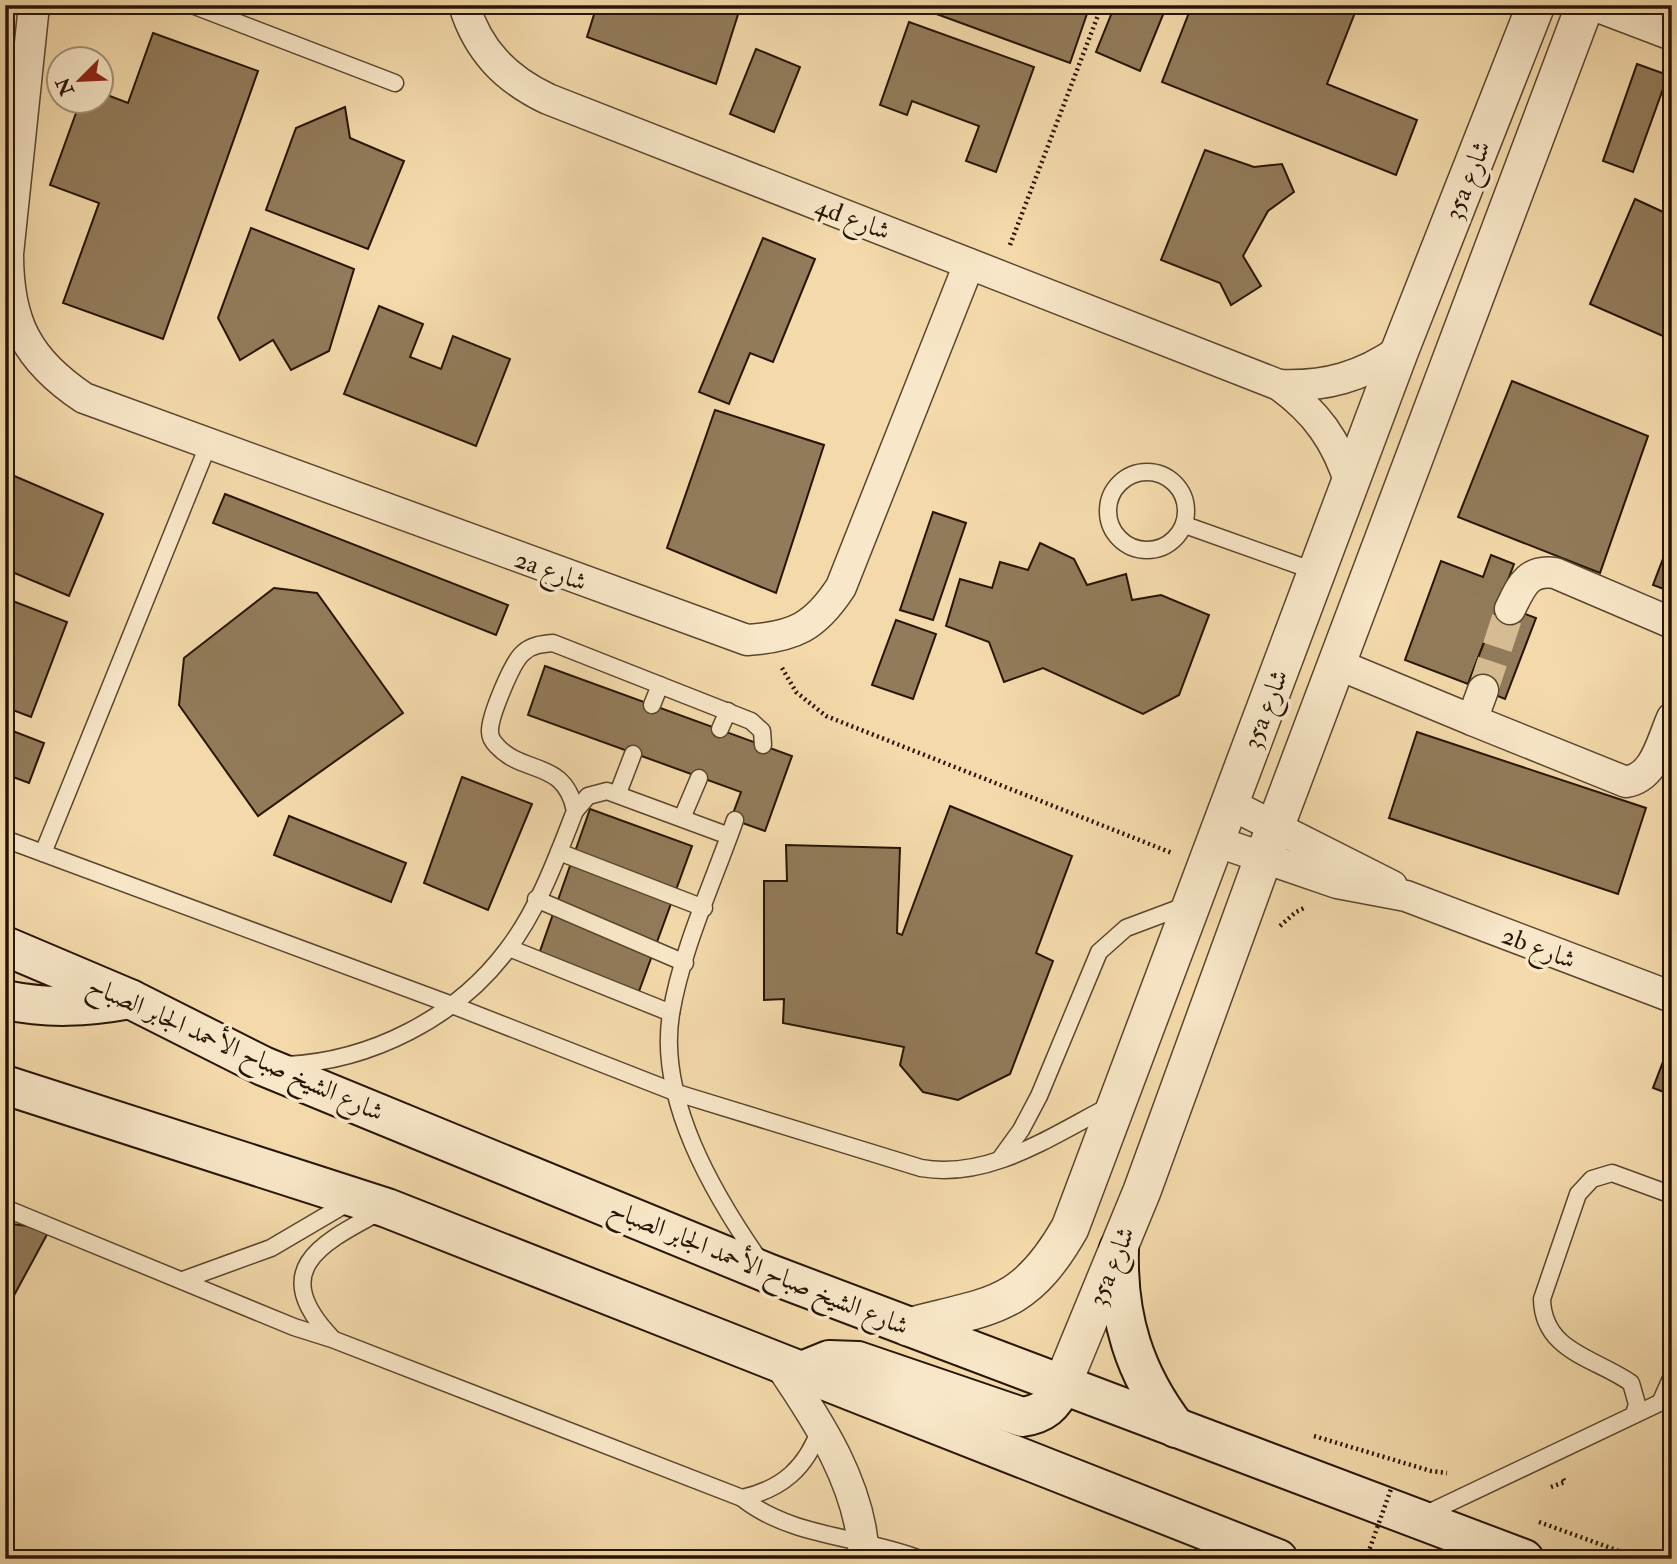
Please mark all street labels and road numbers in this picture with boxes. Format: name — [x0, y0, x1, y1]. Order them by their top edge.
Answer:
street label: 35a شارع — [1438, 136, 1503, 227]
street label: 4d شارع — [809, 190, 895, 252]
street label: 2a شارع — [508, 543, 591, 603]
street label: 35a شارع — [1236, 665, 1300, 755]
street label: 2b شارع — [1495, 919, 1580, 981]
street label: شارع الشيخ صباح الأحمد الجابر الصباح — [80, 966, 390, 1135]
street label: شارع الشيخ صباح الأحمد الجابر الصباح — [601, 1190, 914, 1349]
street label: 35a شارع — [1082, 1222, 1147, 1313]

